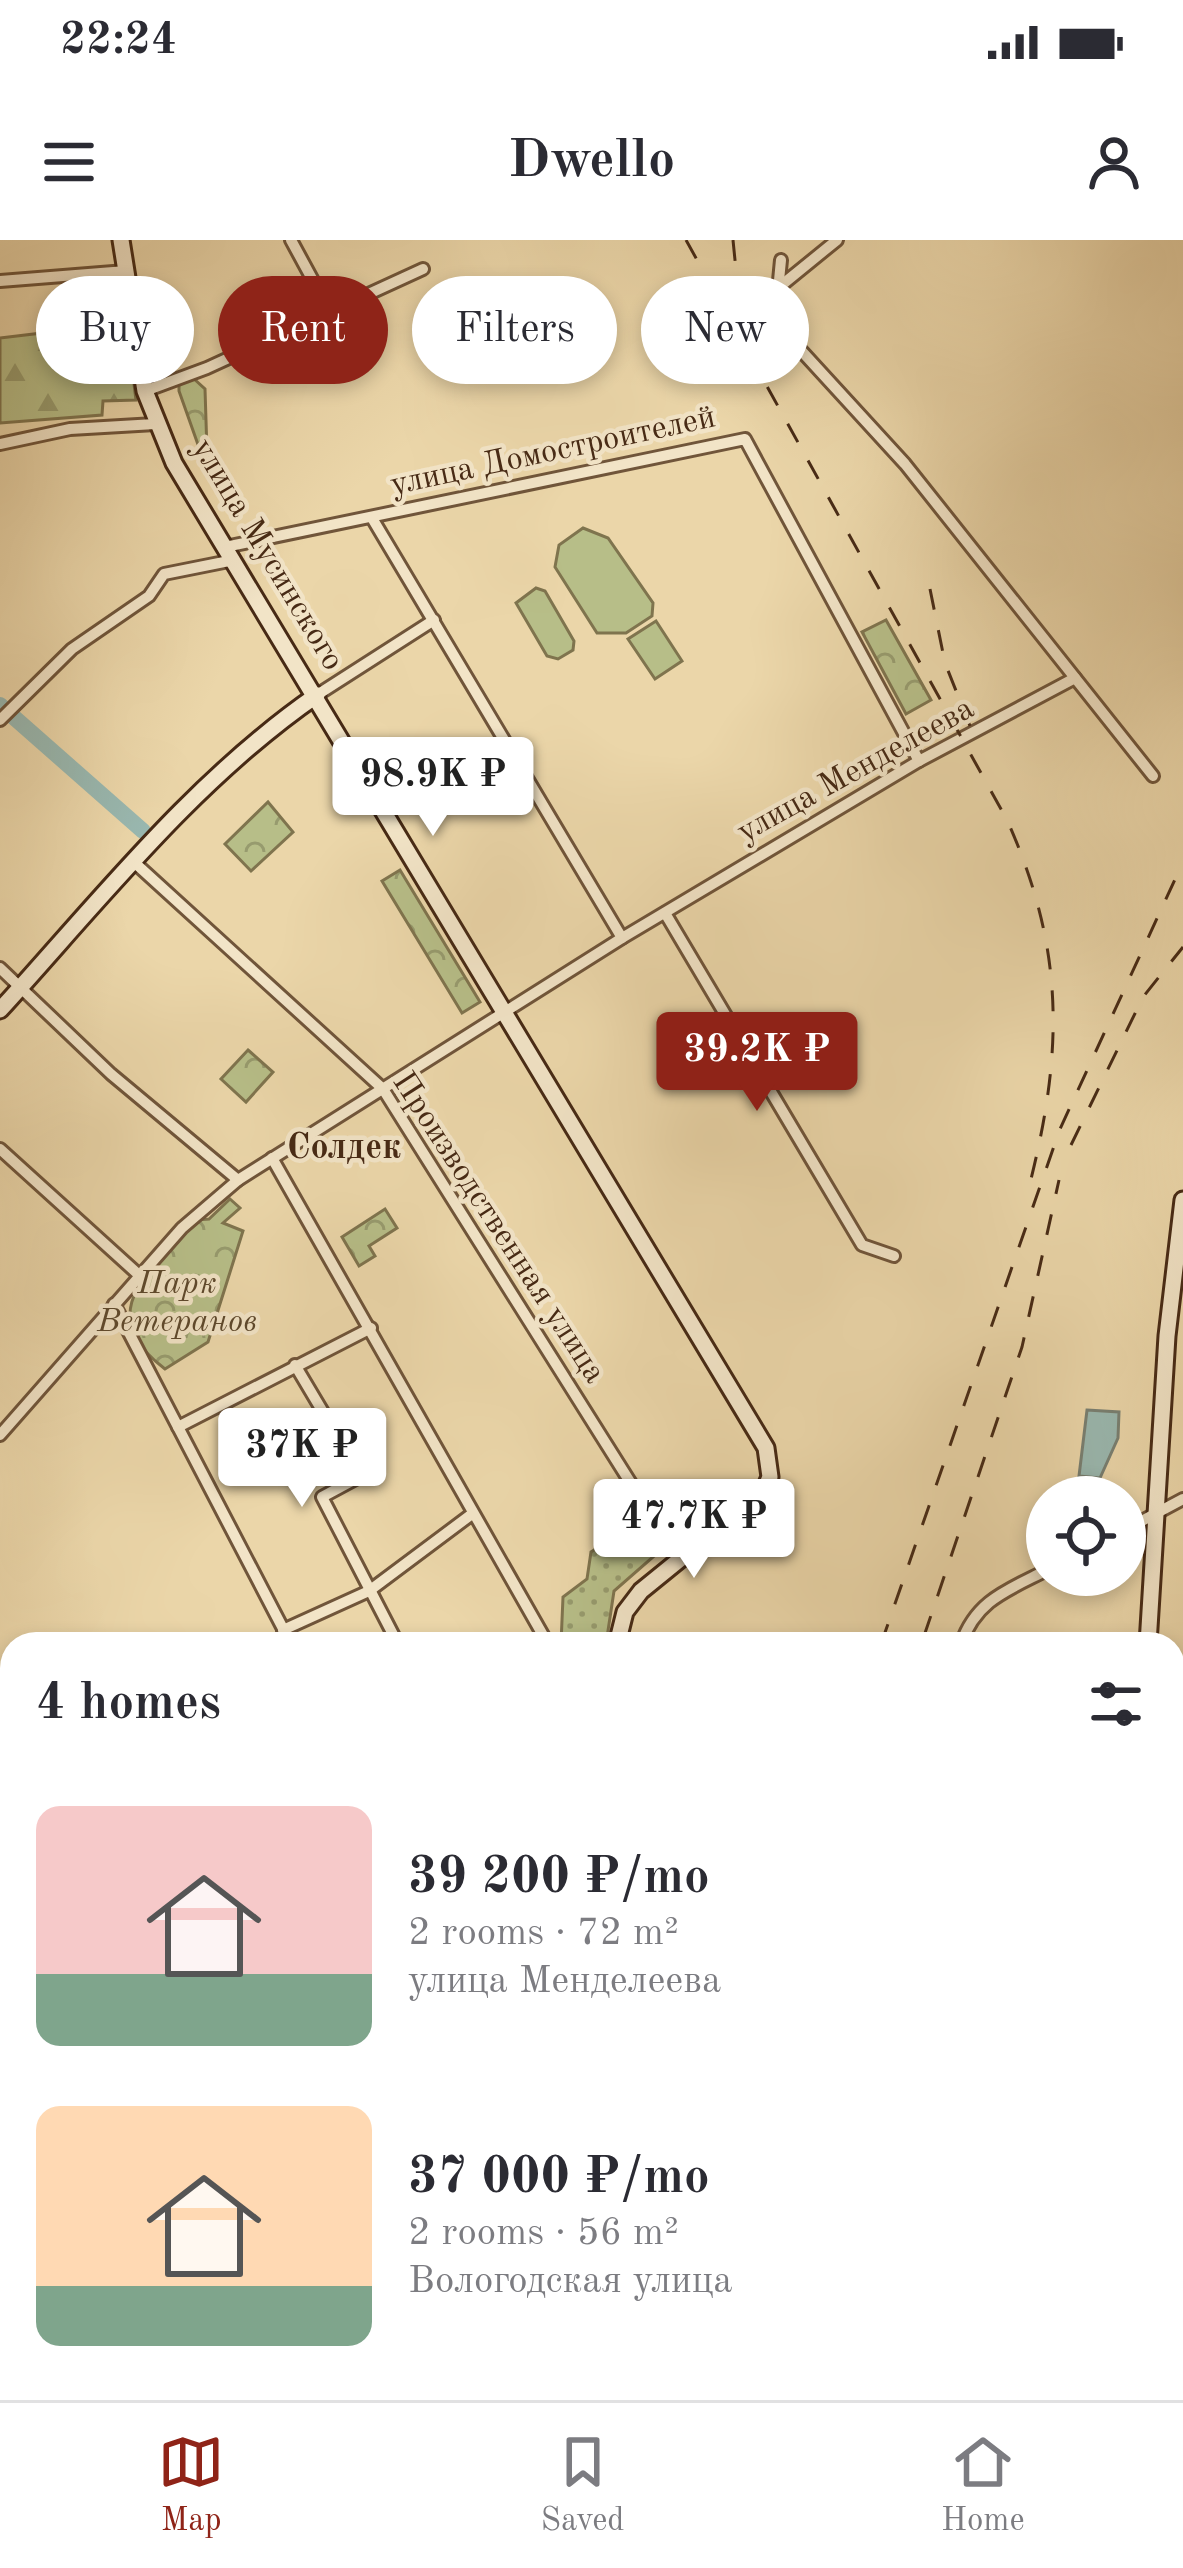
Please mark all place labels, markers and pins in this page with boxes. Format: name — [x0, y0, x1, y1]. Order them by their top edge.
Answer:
pin: 98.9K ₽ — [322, 737, 544, 839]
pin: 39.2K ₽ — [646, 1012, 868, 1114]
pin: 37K ₽ — [218, 1408, 386, 1510]
pin: 47.7K ₽ — [583, 1479, 805, 1581]

